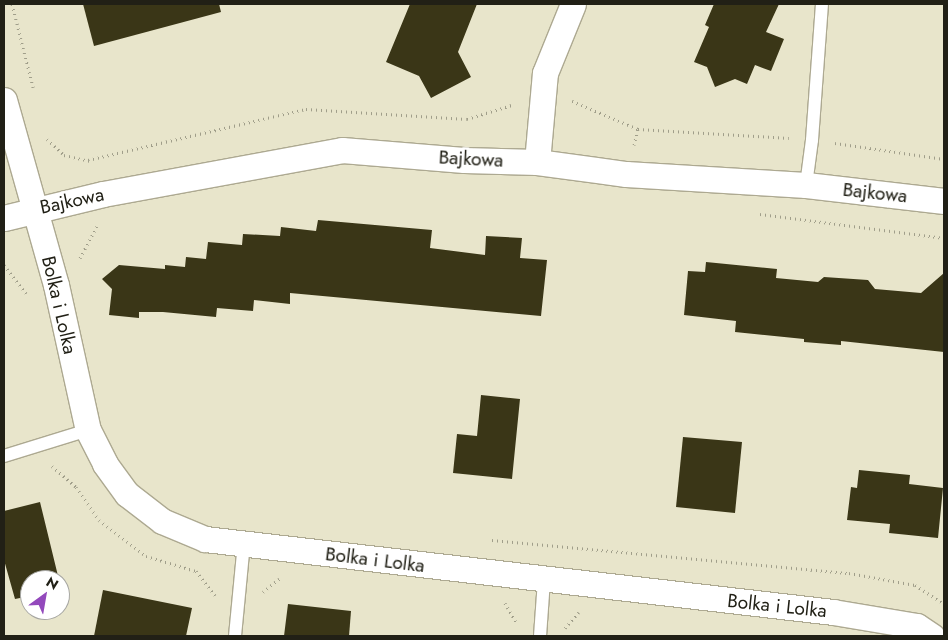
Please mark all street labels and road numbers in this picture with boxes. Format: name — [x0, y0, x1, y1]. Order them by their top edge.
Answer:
street label: Bajkowa — [438, 146, 504, 172]
street label: Bajkowa — [842, 178, 908, 208]
street label: Bajkowa — [38, 183, 106, 219]
street label: Bolka i Lolka — [37, 254, 81, 356]
street label: Bolka i Lolka — [324, 543, 426, 577]
street label: Bolka i Lolka — [726, 589, 828, 623]

